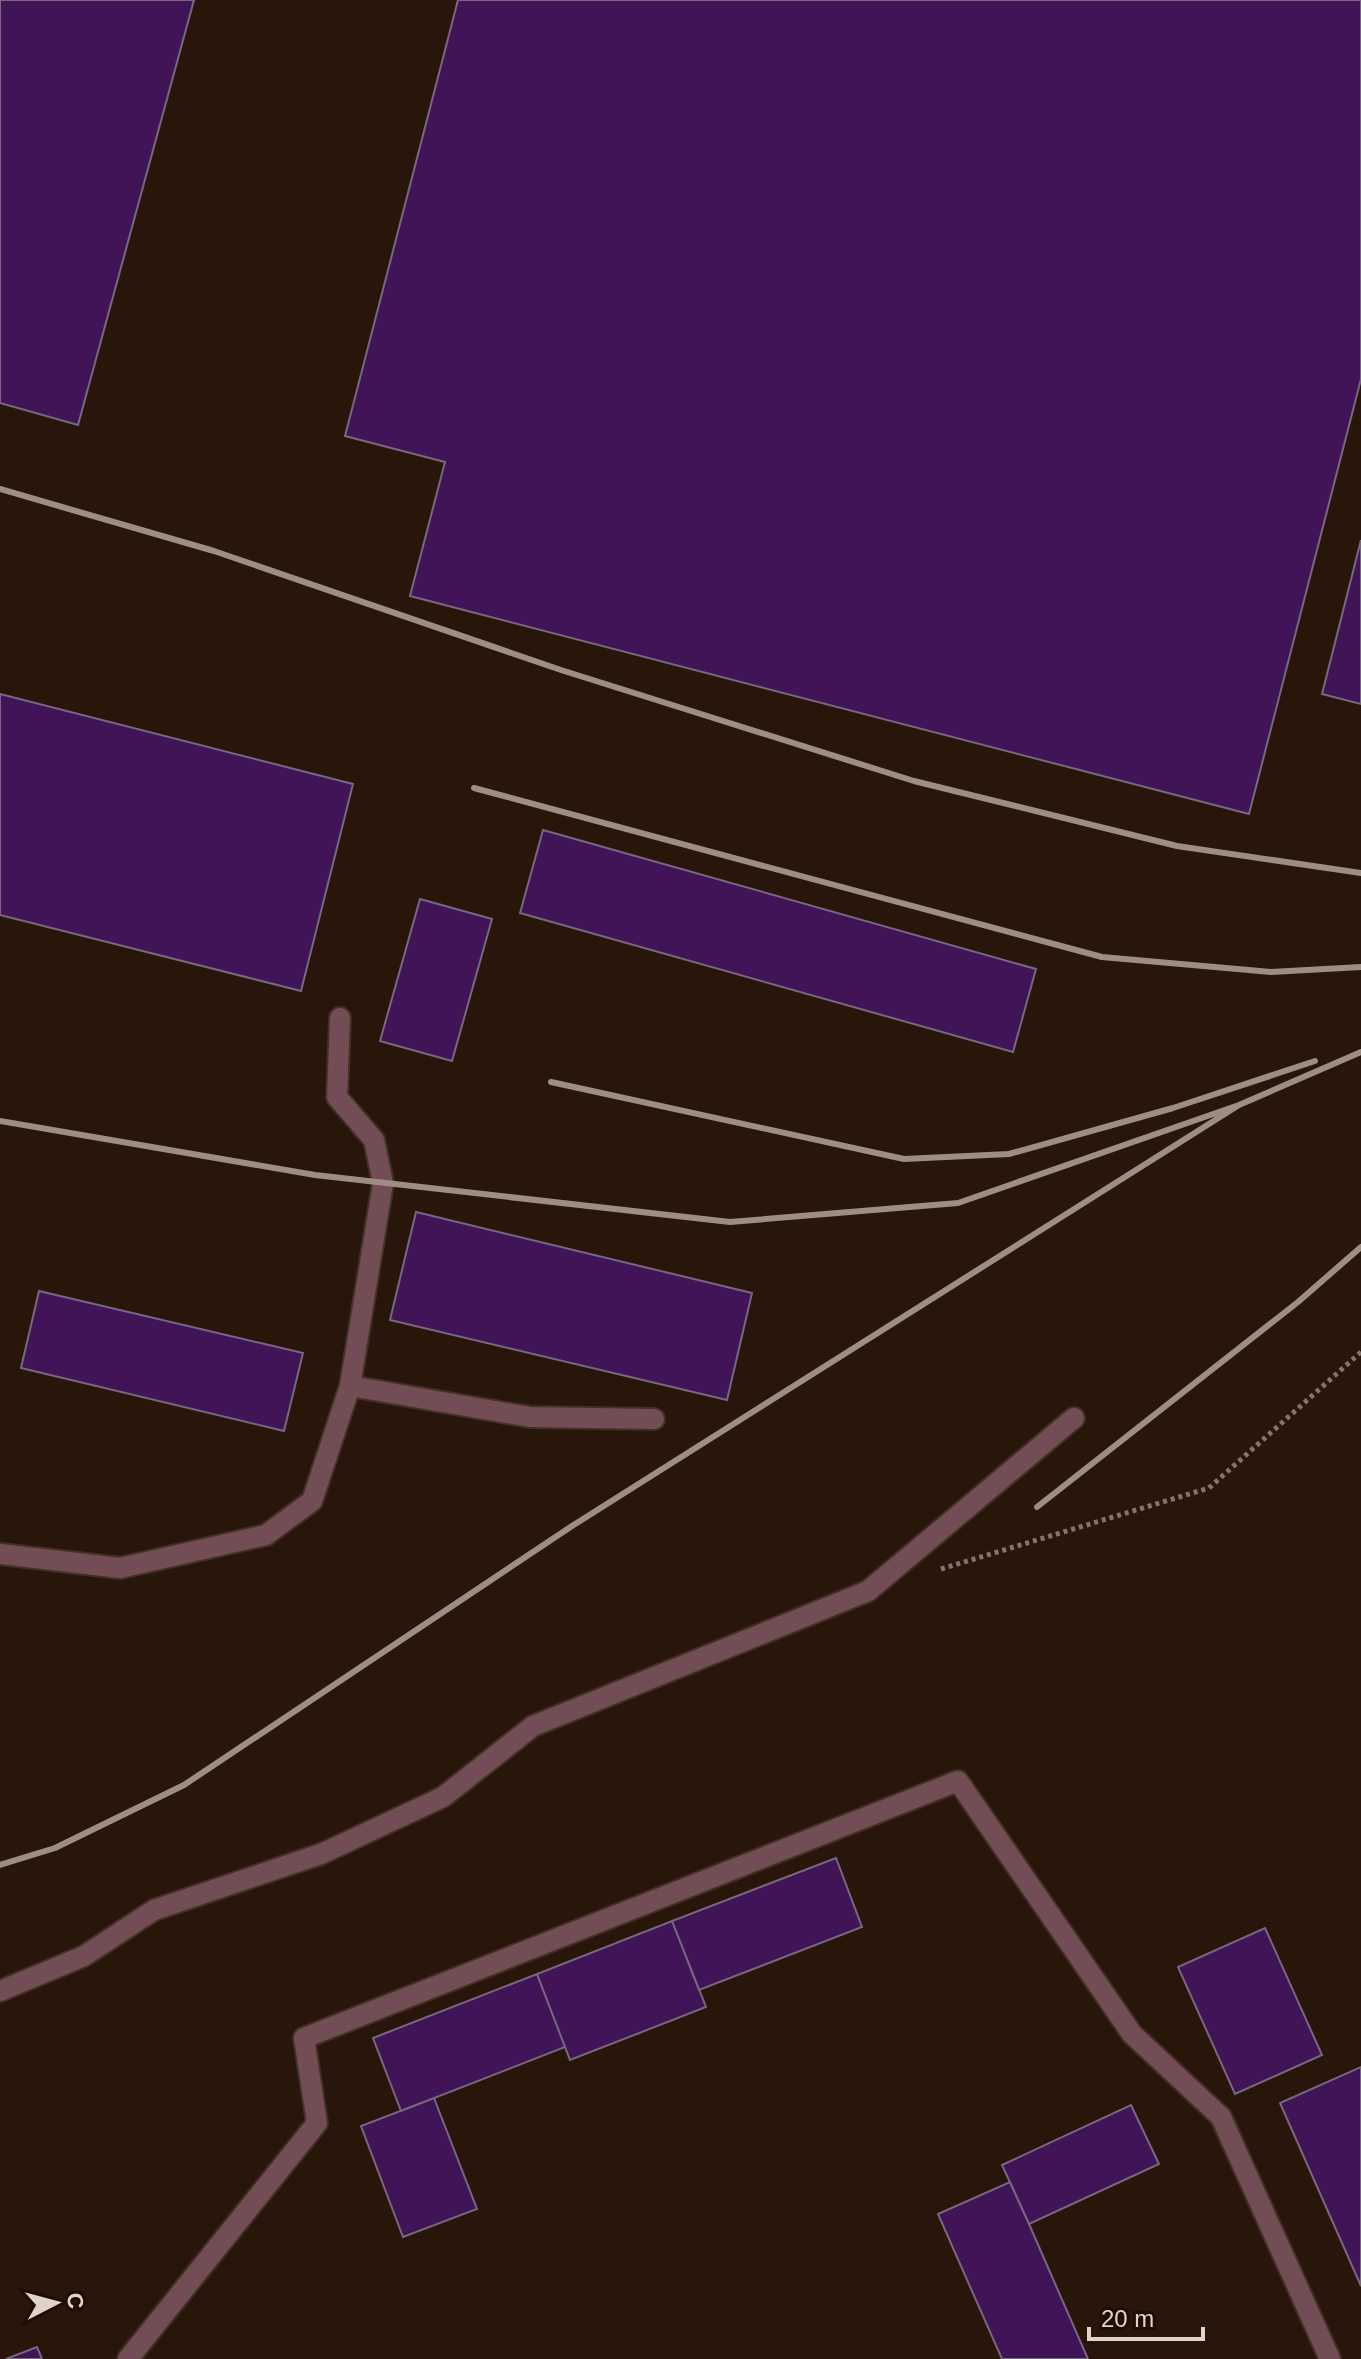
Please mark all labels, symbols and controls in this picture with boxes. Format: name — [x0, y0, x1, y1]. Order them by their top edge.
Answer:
north arrow — [16, 2263, 96, 2343]
scale bar — [1089, 2291, 1203, 2341]
text: С — [62, 2292, 89, 2310]
text: 20 m — [1101, 2305, 1154, 2332]

